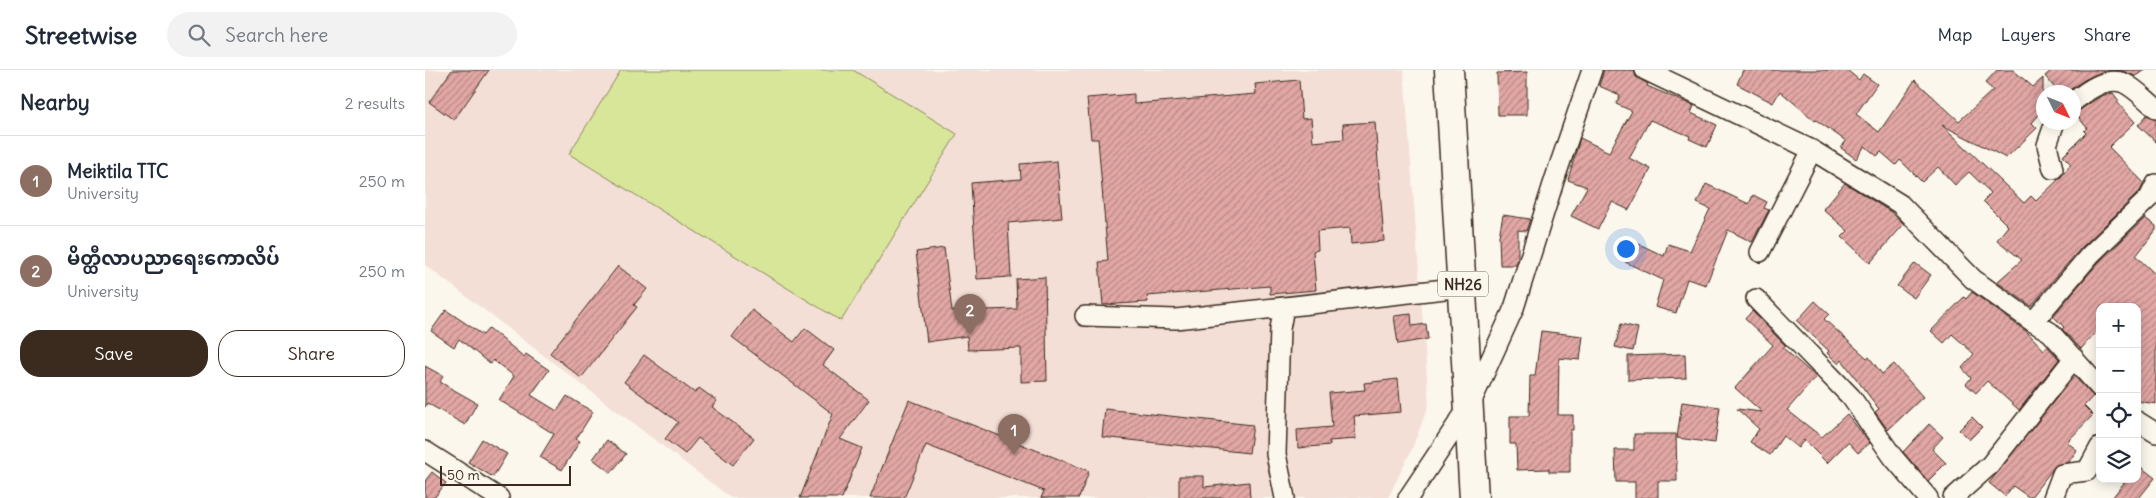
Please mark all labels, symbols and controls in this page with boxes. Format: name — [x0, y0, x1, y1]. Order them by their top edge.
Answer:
search box — [167, 12, 517, 57]
text: Streetwise — [25, 20, 137, 50]
icon: search — [185, 21, 213, 49]
text: Search here — [225, 23, 328, 47]
text: Map — [1937, 23, 1972, 46]
text: Layers — [2000, 23, 2056, 46]
text: Share — [2084, 23, 2131, 46]
north arrow — [2036, 85, 2081, 130]
text: Nearby — [20, 89, 90, 116]
text: 2 results — [345, 93, 405, 113]
text: Meiktila TTC — [67, 159, 169, 183]
text: 1 — [33, 171, 39, 191]
text: 250 m — [359, 171, 405, 191]
text: University — [67, 183, 139, 203]
your location — [1613, 236, 1639, 262]
text: မိတ္ထီလာပညာရေးကောလိပ် — [67, 246, 280, 270]
text: 2 — [32, 261, 40, 281]
text: 250 m — [359, 261, 405, 281]
road number: NH26 — [1438, 272, 1488, 296]
text: University — [67, 281, 139, 301]
pin: 2 — [954, 294, 986, 335]
map controls — [2096, 303, 2141, 483]
button: + — [2096, 303, 2141, 348]
button: Save — [20, 330, 208, 377]
button: Share — [218, 330, 405, 377]
button: − — [2096, 348, 2141, 393]
button: locate — [2096, 393, 2141, 438]
pin: 1 — [998, 414, 1030, 455]
button: layers — [2096, 438, 2141, 483]
scale bar — [440, 463, 571, 486]
text: 50 m — [447, 466, 480, 484]

